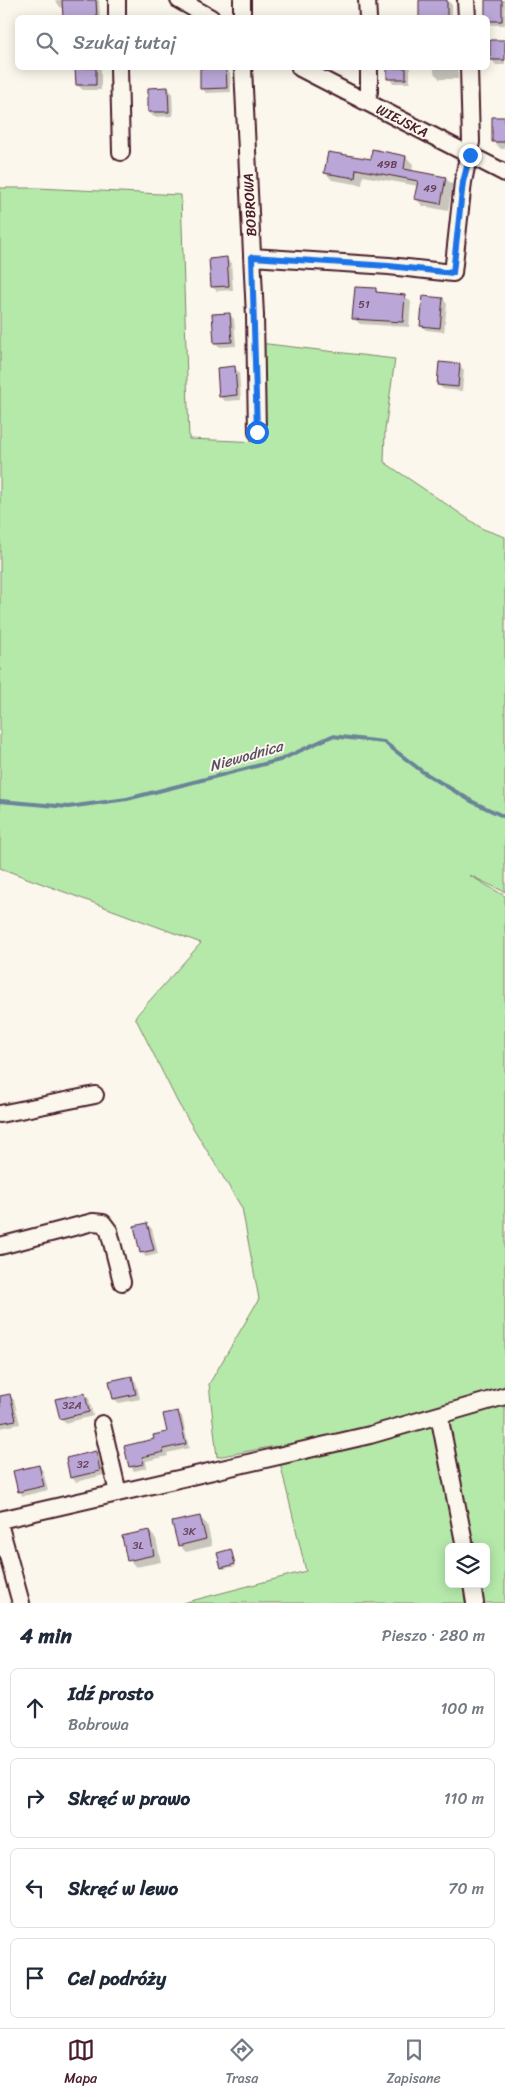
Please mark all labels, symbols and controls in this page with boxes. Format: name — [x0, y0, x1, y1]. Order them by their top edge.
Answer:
search box — [15, 15, 490, 70]
text: Szukaj tutaj — [73, 26, 176, 59]
icon: search — [33, 29, 61, 57]
street label: WIEJSKA — [371, 97, 433, 145]
route end — [459, 144, 482, 167]
house number: 49B — [377, 155, 397, 174]
street label: BOBROWA — [236, 173, 264, 237]
house number: 49 — [423, 179, 437, 198]
house number: 51 — [358, 295, 370, 314]
route start — [246, 421, 269, 444]
water label: Niewodnica — [206, 732, 288, 779]
house number: 32A — [62, 1396, 82, 1415]
house number: 32 — [77, 1455, 90, 1474]
house number: 3K — [183, 1522, 197, 1541]
house number: 3L — [132, 1536, 144, 1555]
map controls — [445, 1543, 490, 1588]
button: layers — [445, 1543, 490, 1588]
text: 4 min — [20, 1617, 72, 1655]
text: Pieszo · 280 m — [382, 1621, 485, 1650]
text: Idź prosto — [68, 1677, 154, 1710]
icon: ahead — [21, 1694, 49, 1722]
text: 100 m — [440, 1694, 484, 1723]
text: Bobrowa — [68, 1710, 129, 1739]
text: Skręć w prawo — [68, 1782, 190, 1815]
icon: right — [21, 1784, 49, 1812]
text: 110 m — [444, 1784, 484, 1813]
text: Skręć w lewo — [68, 1872, 178, 1905]
icon: left — [21, 1874, 49, 1902]
text: 70 m — [448, 1874, 484, 1903]
text: Cel podróży — [68, 1962, 166, 1995]
icon: arrive — [21, 1964, 49, 1992]
tab: Mapa — [64, 2036, 97, 2091]
tab: Trasa — [225, 2036, 258, 2091]
tab: Zapisane — [387, 2036, 441, 2091]

